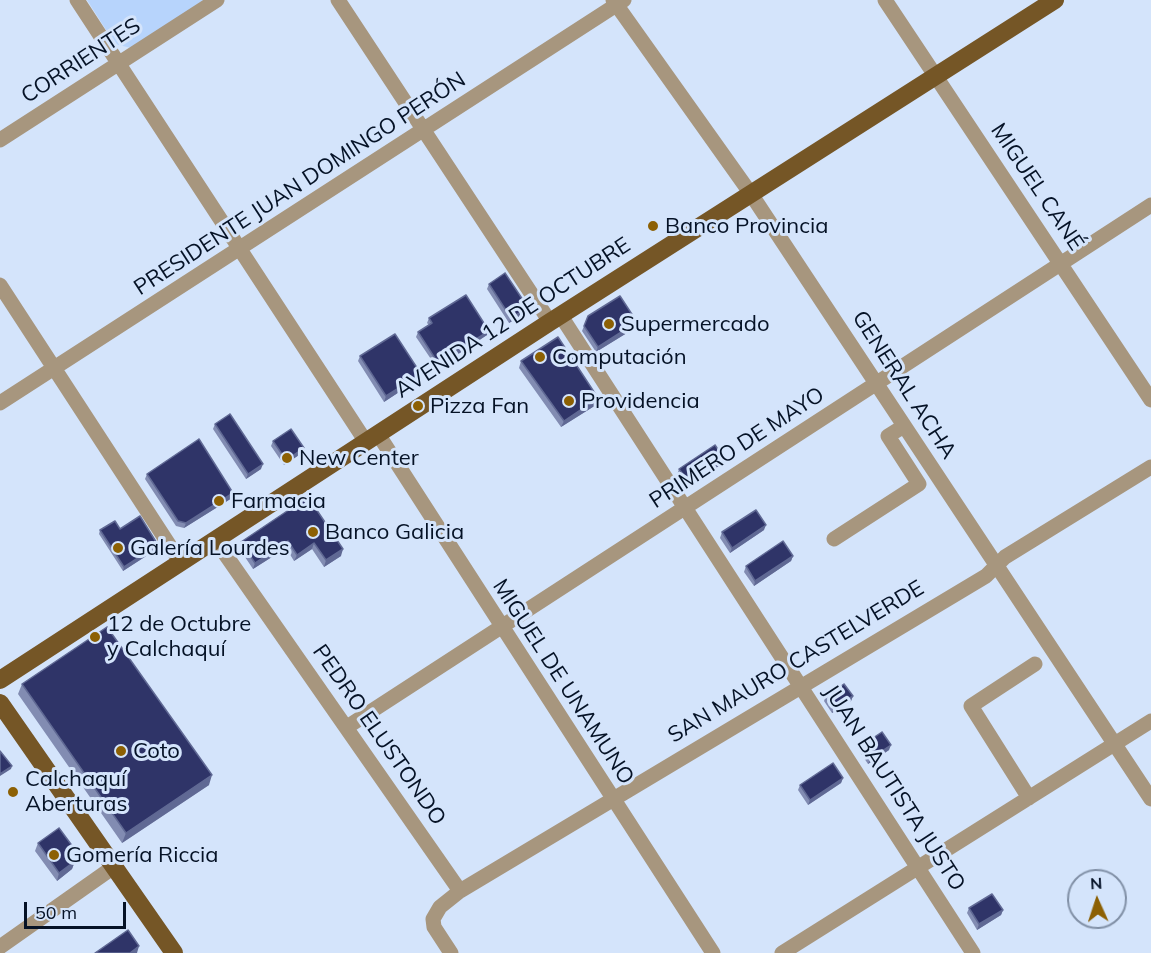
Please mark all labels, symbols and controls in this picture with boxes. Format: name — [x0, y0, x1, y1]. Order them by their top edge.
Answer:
street label: CORRIENTES — [16, 13, 146, 109]
street label: PRESIDENTE JUAN DOMINGO PERÓN — [129, 67, 471, 301]
street label: MIGUEL CANÉ — [985, 118, 1089, 256]
place label: Banco Provincia — [665, 213, 829, 239]
marker: Banco Provincia — [646, 219, 660, 233]
street label: AVENIDA 12 DE OCTUBRE — [390, 232, 636, 404]
street label: GENERAL ACHA — [846, 306, 962, 464]
place label: Supermercado — [621, 311, 769, 337]
marker: Supermercado — [602, 317, 616, 331]
place label: Computación — [552, 344, 687, 370]
marker: Computación — [533, 350, 547, 364]
street label: PRIMERO DE MAYO — [645, 382, 829, 514]
place label: Providencia — [581, 388, 700, 414]
place label: Pizza Fan — [430, 393, 529, 419]
marker: Providencia — [562, 394, 576, 408]
marker: Pizza Fan — [411, 399, 425, 413]
place label: New Center — [299, 445, 419, 471]
marker: New Center — [280, 451, 294, 465]
place label: Farmacia — [231, 488, 326, 514]
marker: Farmacia — [212, 494, 226, 508]
place label: Banco Galicia — [325, 519, 464, 545]
marker: Banco Galicia — [306, 525, 320, 539]
place label: Galería Lourdes — [130, 535, 290, 561]
marker: Galería Lourdes — [111, 541, 125, 555]
street label: MIGUEL DE UNAMUNO — [487, 574, 639, 790]
street label: SAN MAURO CASTELVERDE — [663, 575, 929, 749]
place label: 12 de Octubre y Calchaquí — [107, 611, 251, 662]
marker: 12 de Octubre y Calchaquí — [88, 630, 102, 644]
street label: PEDRO ELUSTONDO — [307, 640, 451, 830]
street label: JUAN BAUTISTA JUSTO — [817, 680, 971, 896]
place label: Coto — [133, 738, 180, 764]
marker: Coto — [114, 744, 128, 758]
place label: Calchaquí Aberturas — [25, 766, 127, 818]
marker: Calchaquí Aberturas — [6, 785, 20, 799]
place label: Gomería Riccia — [66, 842, 219, 868]
marker: Gomería Riccia — [47, 848, 61, 862]
north arrow — [1067, 869, 1127, 929]
text: N — [1090, 873, 1103, 893]
scale bar — [27, 890, 129, 928]
text: 50 m — [35, 901, 77, 924]

